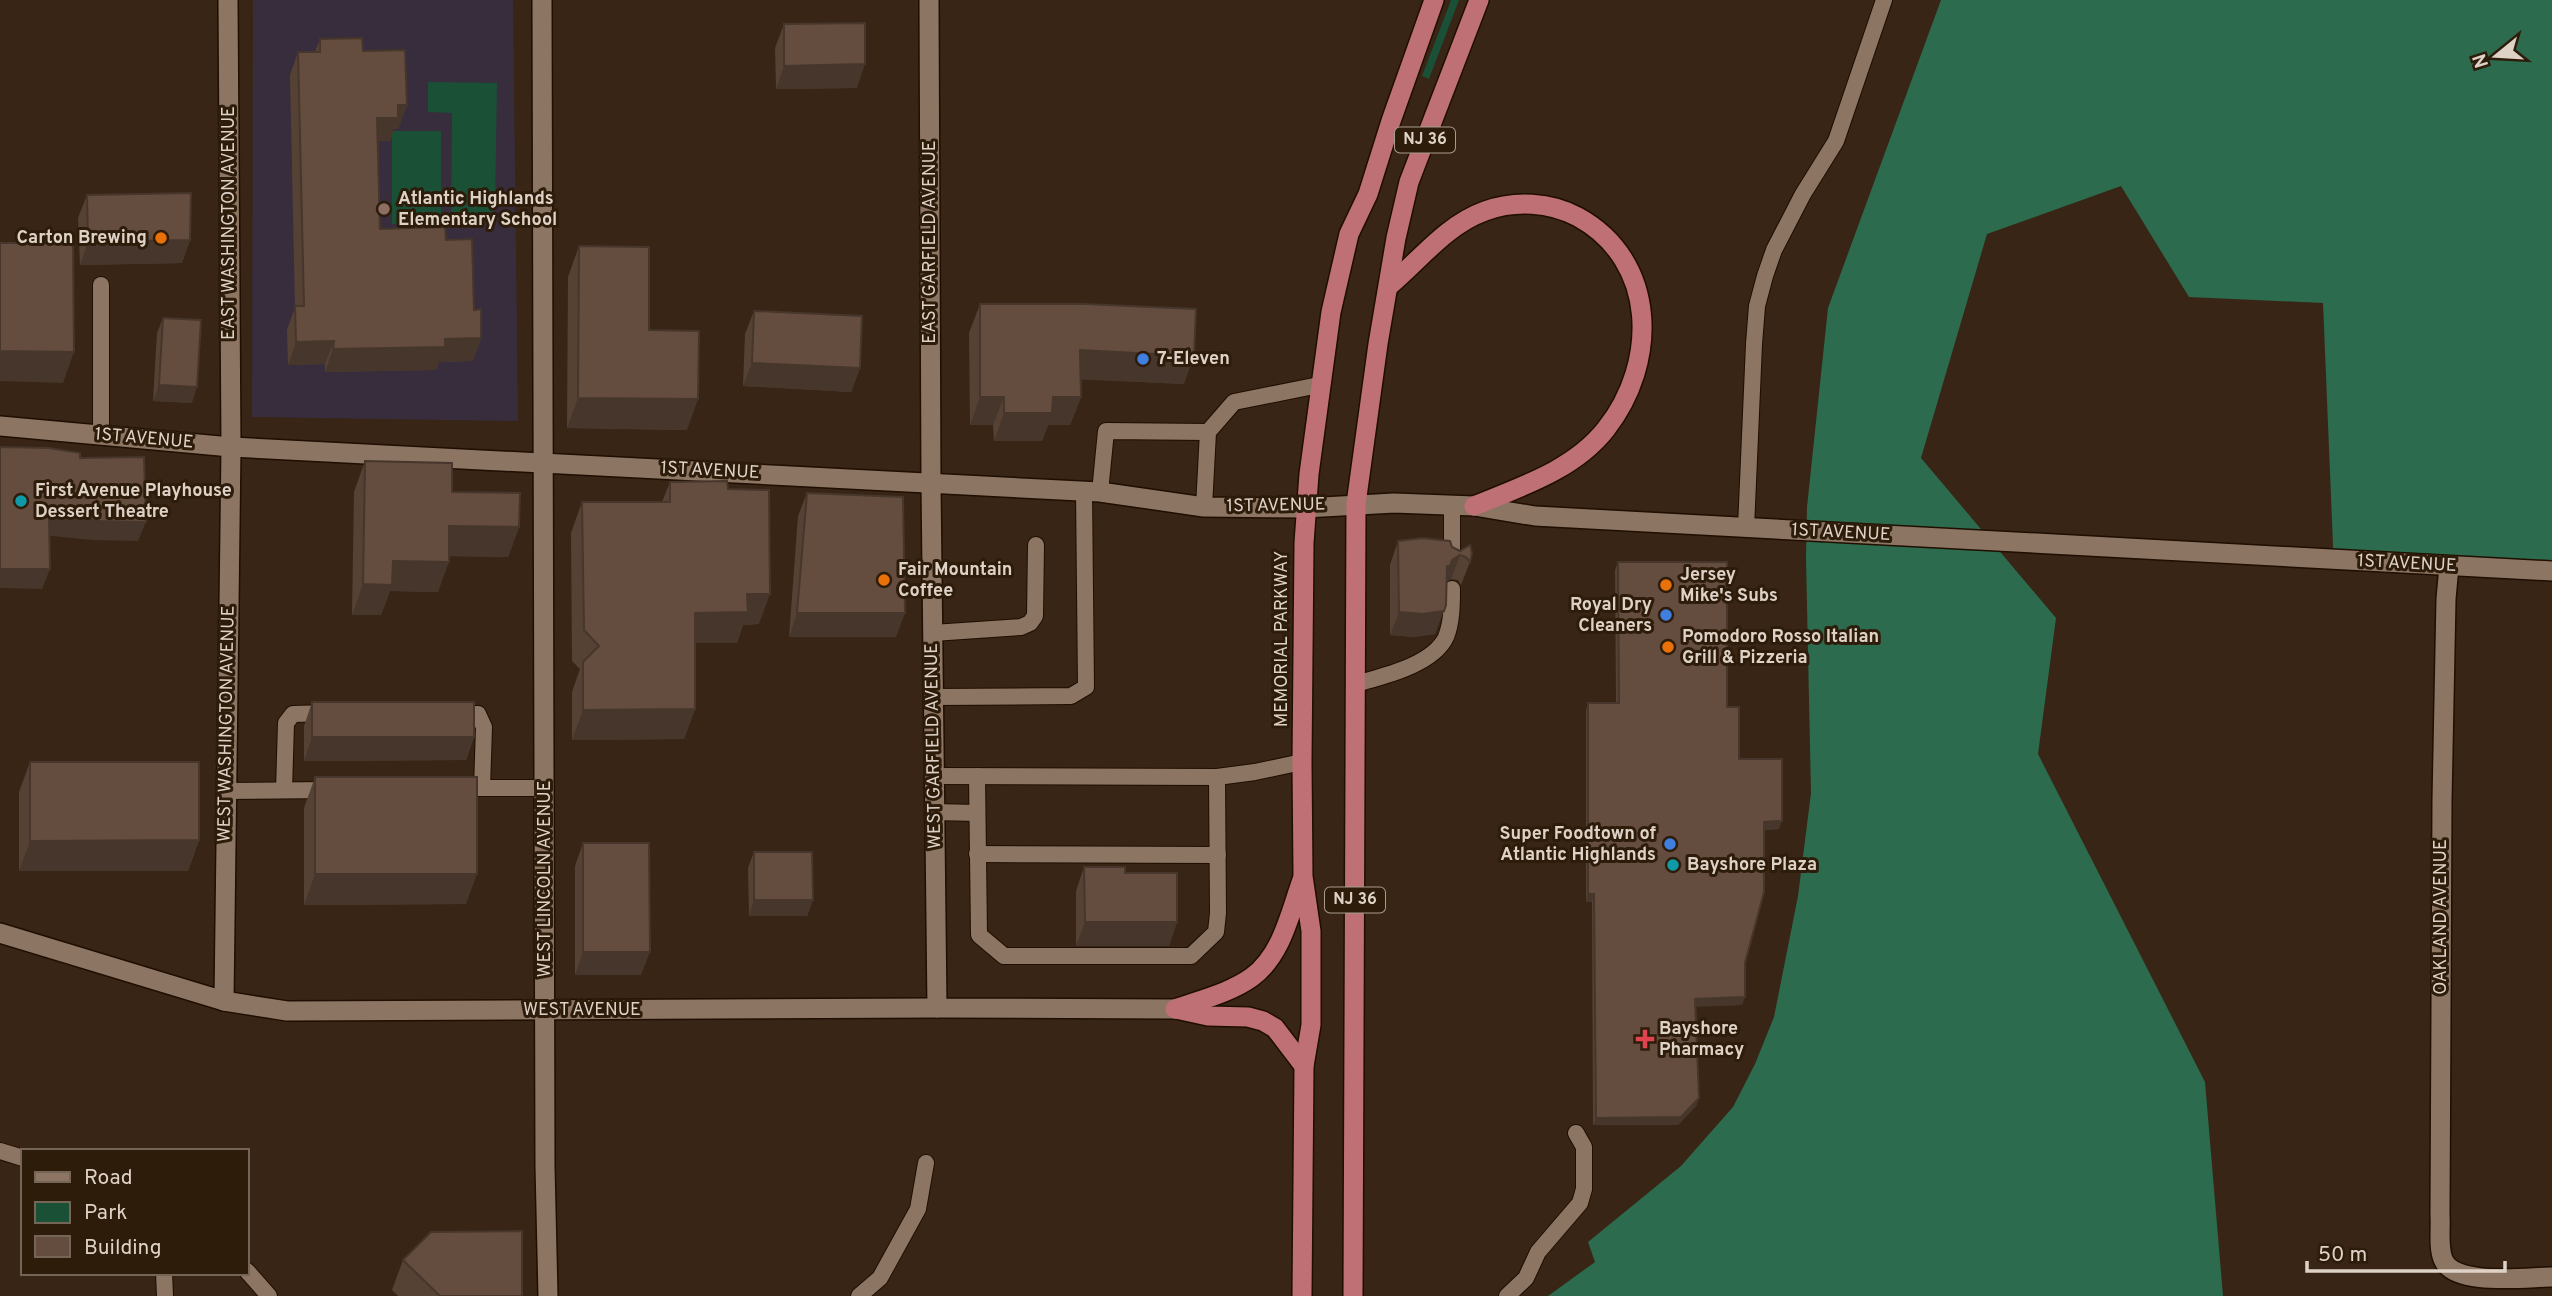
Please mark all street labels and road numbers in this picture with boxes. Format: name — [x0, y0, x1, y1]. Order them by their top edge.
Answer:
street label: EAST WASHINGTON AVENUE — [218, 106, 241, 340]
road number: NJ 36 — [1395, 128, 1455, 152]
street label: EAST GARFIELD AVENUE — [919, 140, 942, 344]
street label: 1ST AVENUE — [94, 423, 194, 455]
street label: 1ST AVENUE — [660, 457, 760, 485]
street label: 1ST AVENUE — [1226, 494, 1326, 518]
street label: 1ST AVENUE — [1791, 519, 1891, 547]
street label: 1ST AVENUE — [2357, 550, 2457, 578]
street label: MEMORIAL PARKWAY — [1271, 551, 1294, 727]
street label: WEST WASHINGTON AVENUE — [213, 606, 241, 842]
street label: WEST GARFIELD AVENUE — [921, 643, 947, 849]
street label: WEST LINCOLN AVENUE — [534, 780, 557, 978]
street label: OAKLAND AVENUE — [2430, 839, 2453, 995]
road number: NJ 36 — [1325, 888, 1385, 912]
street label: WEST AVENUE — [523, 999, 641, 1022]

